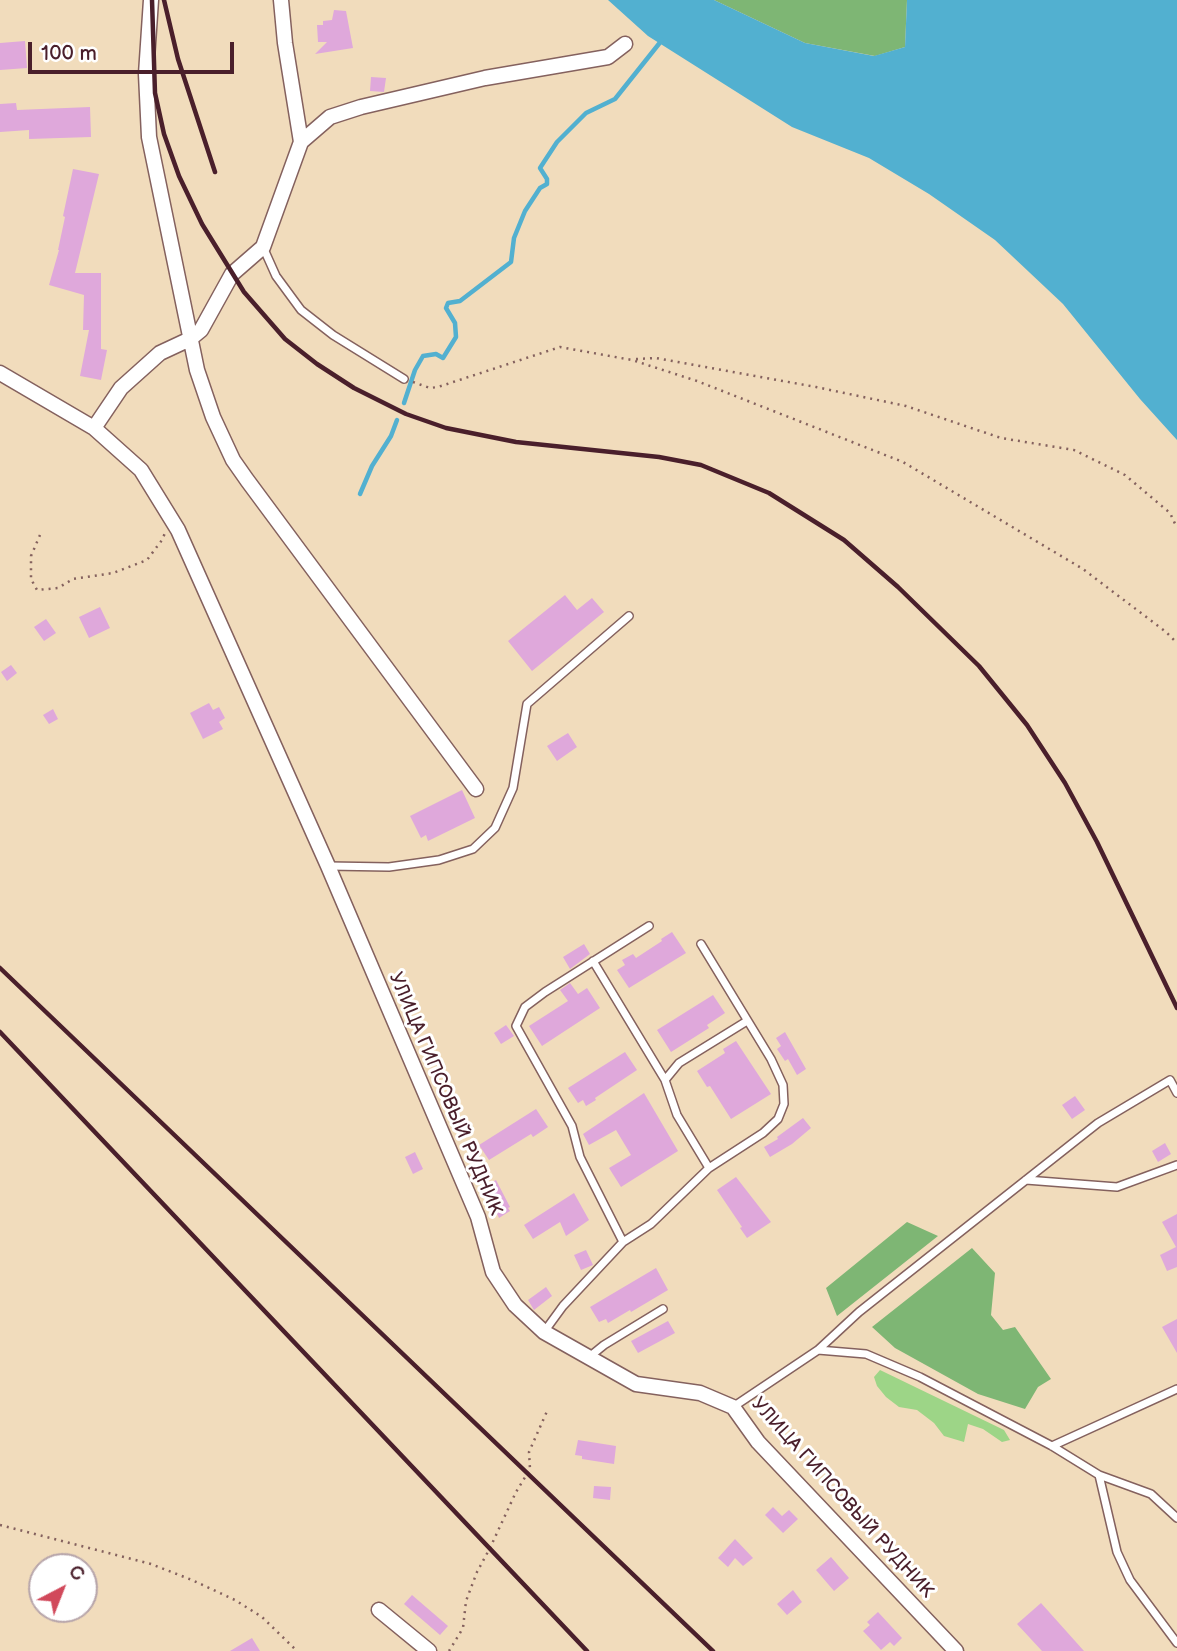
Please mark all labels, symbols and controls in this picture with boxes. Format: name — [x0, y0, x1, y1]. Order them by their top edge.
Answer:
scale bar — [32, 28, 238, 72]
text: 100 m — [41, 41, 97, 66]
street label: УЛИЦА ГИПСОВЫЙ РУДНИК — [383, 969, 507, 1219]
street label: УЛИЦА ГИПСОВЫЙ РУДНИК — [746, 1393, 938, 1603]
north arrow — [28, 1553, 98, 1623]
text: С — [63, 1561, 89, 1586]

